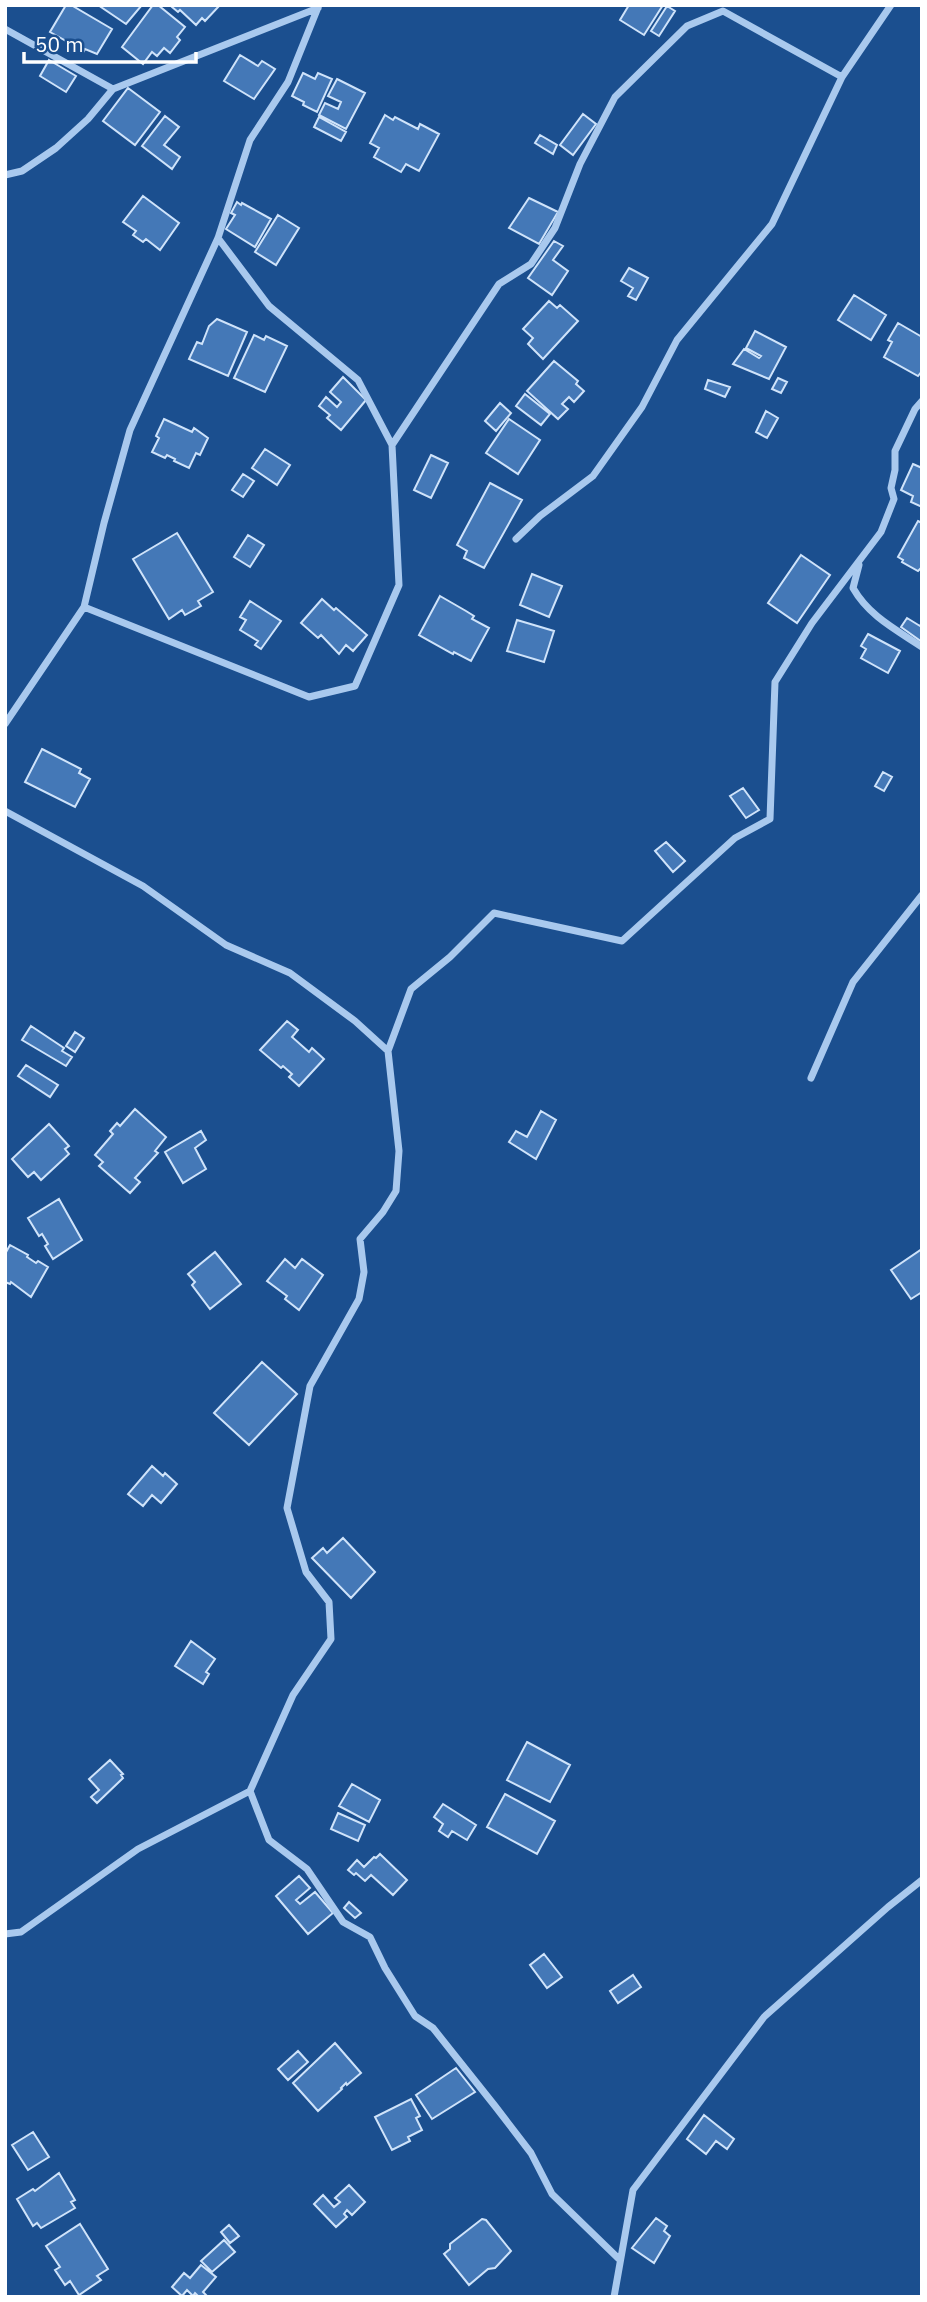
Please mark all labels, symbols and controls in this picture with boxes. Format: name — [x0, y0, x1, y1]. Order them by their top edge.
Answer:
scale bar — [24, 21, 196, 65]
text: 50 m — [35, 30, 84, 58]

